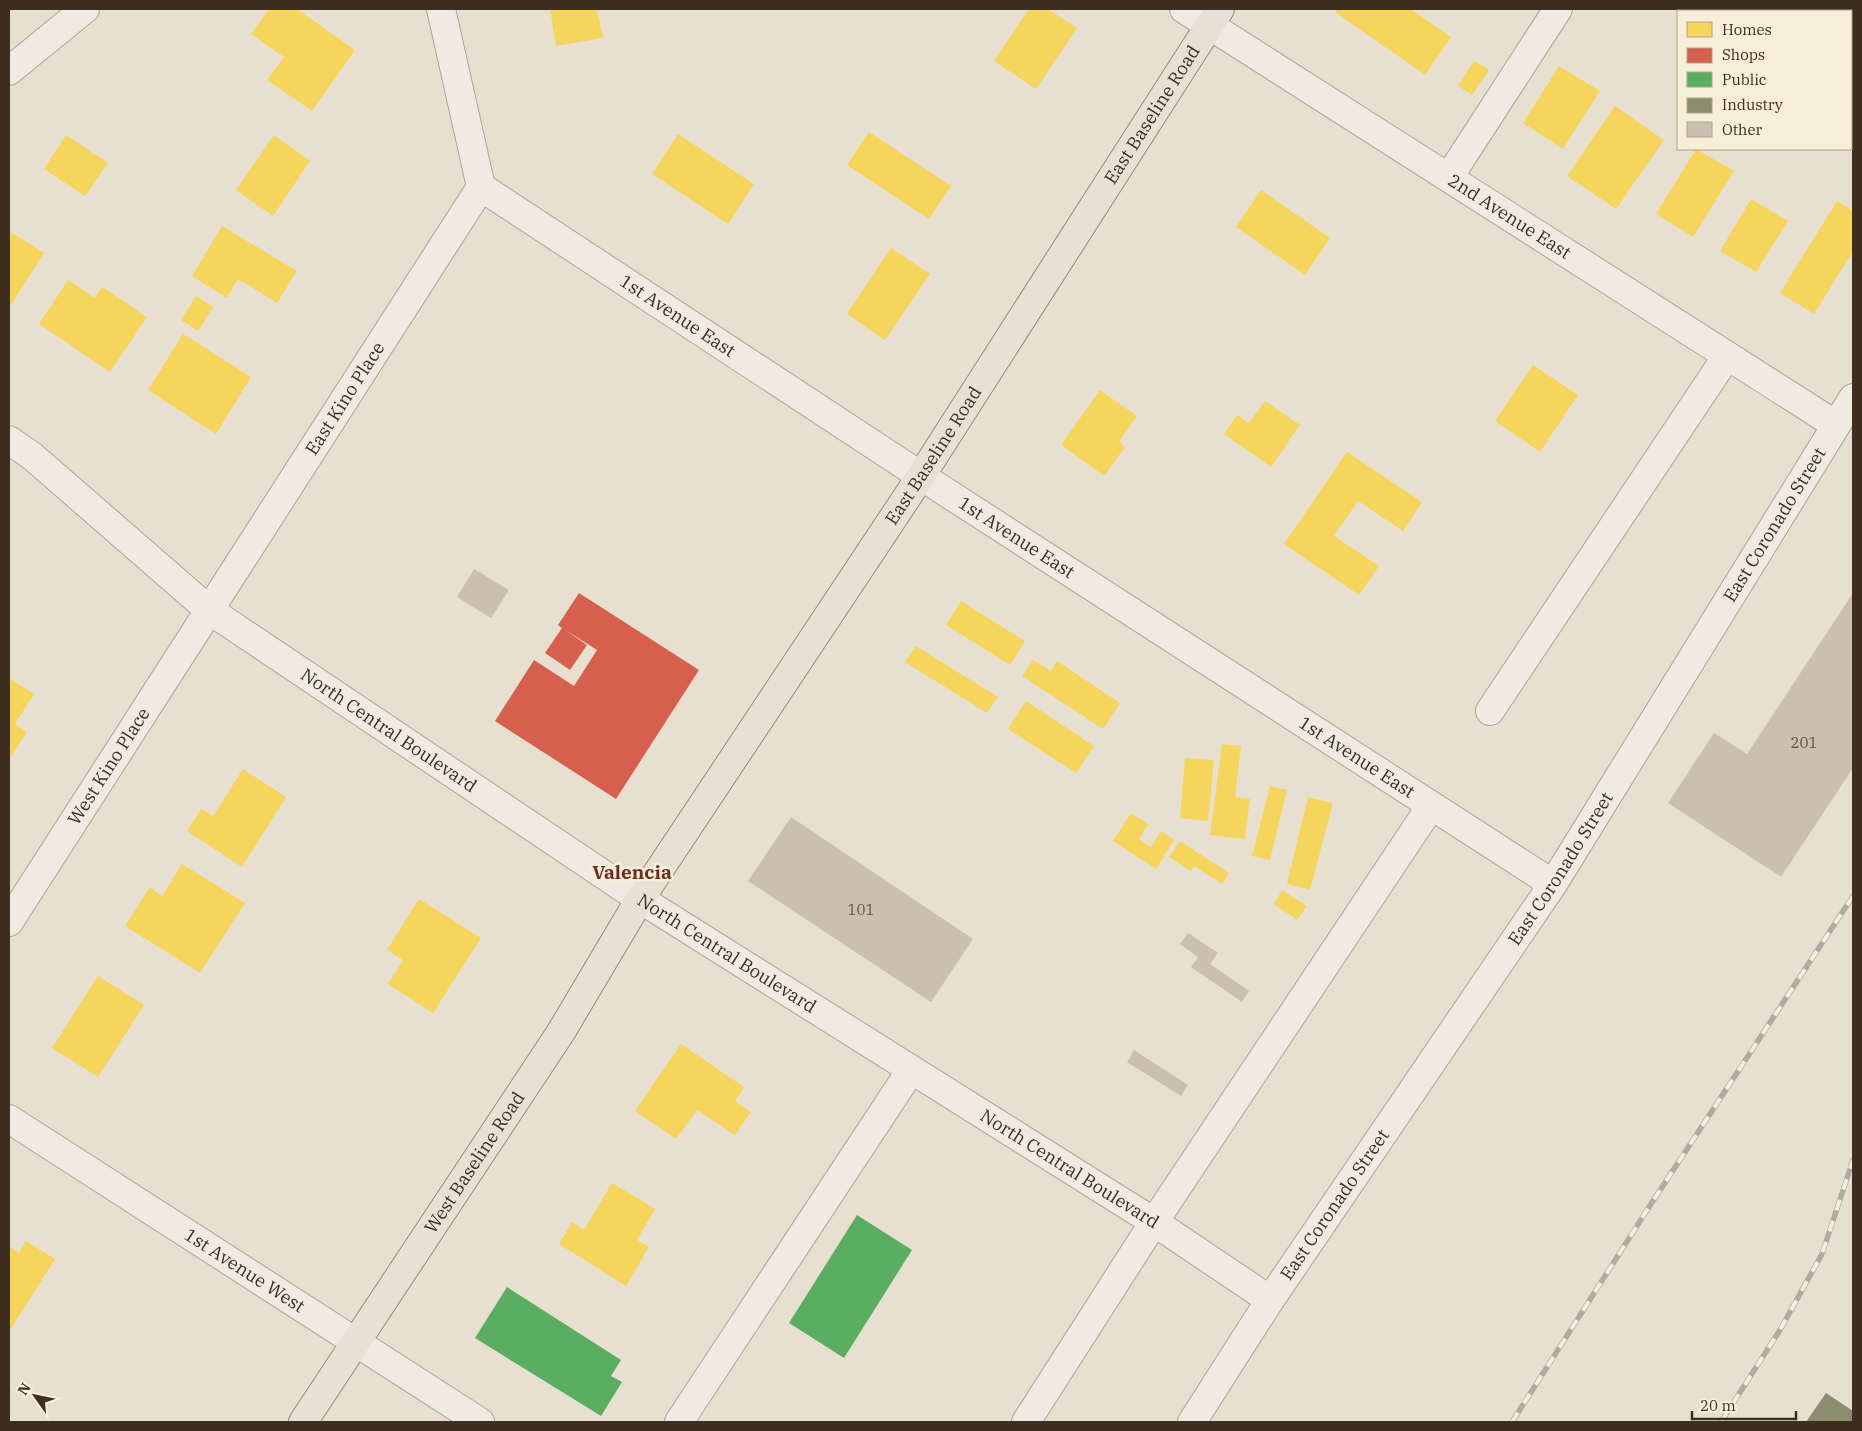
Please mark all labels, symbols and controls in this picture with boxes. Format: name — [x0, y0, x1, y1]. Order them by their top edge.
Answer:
legend — [1677, 10, 1852, 150]
text: Homes — [1722, 20, 1772, 39]
street label: East Baseline Road — [1099, 41, 1205, 188]
text: Shops — [1722, 45, 1765, 64]
text: Public — [1722, 70, 1767, 89]
text: Industry — [1722, 95, 1783, 114]
text: Other — [1722, 120, 1762, 139]
street label: 2nd Avenue East — [1444, 168, 1575, 264]
street label: 1st Avenue East — [615, 269, 740, 362]
street label: East Kino Place — [300, 337, 390, 459]
street label: East Baseline Road — [880, 382, 986, 529]
street label: East Coronado Street — [1718, 443, 1831, 606]
street label: 1st Avenue East — [954, 491, 1079, 583]
street label: North Central Boulevard — [297, 663, 481, 797]
street label: West Kino Place — [62, 703, 155, 829]
street label: 1st Avenue East — [1294, 711, 1419, 803]
house number: 201 — [1790, 733, 1818, 752]
street label: East Coronado Street — [1503, 788, 1618, 950]
district label: Valencia — [592, 860, 672, 884]
street label: North Central Boulevard — [633, 888, 821, 1018]
house number: 101 — [847, 900, 875, 919]
street label: West Baseline Road — [419, 1087, 529, 1238]
street label: North Central Boulevard — [976, 1104, 1164, 1233]
street label: East Coronado Street — [1275, 1125, 1394, 1284]
street label: 1st Avenue West — [180, 1223, 309, 1317]
north arrow — [10, 1371, 60, 1421]
text: N — [14, 1379, 35, 1398]
scale bar — [1692, 1388, 1796, 1420]
text: 20 m — [1700, 1396, 1736, 1415]

